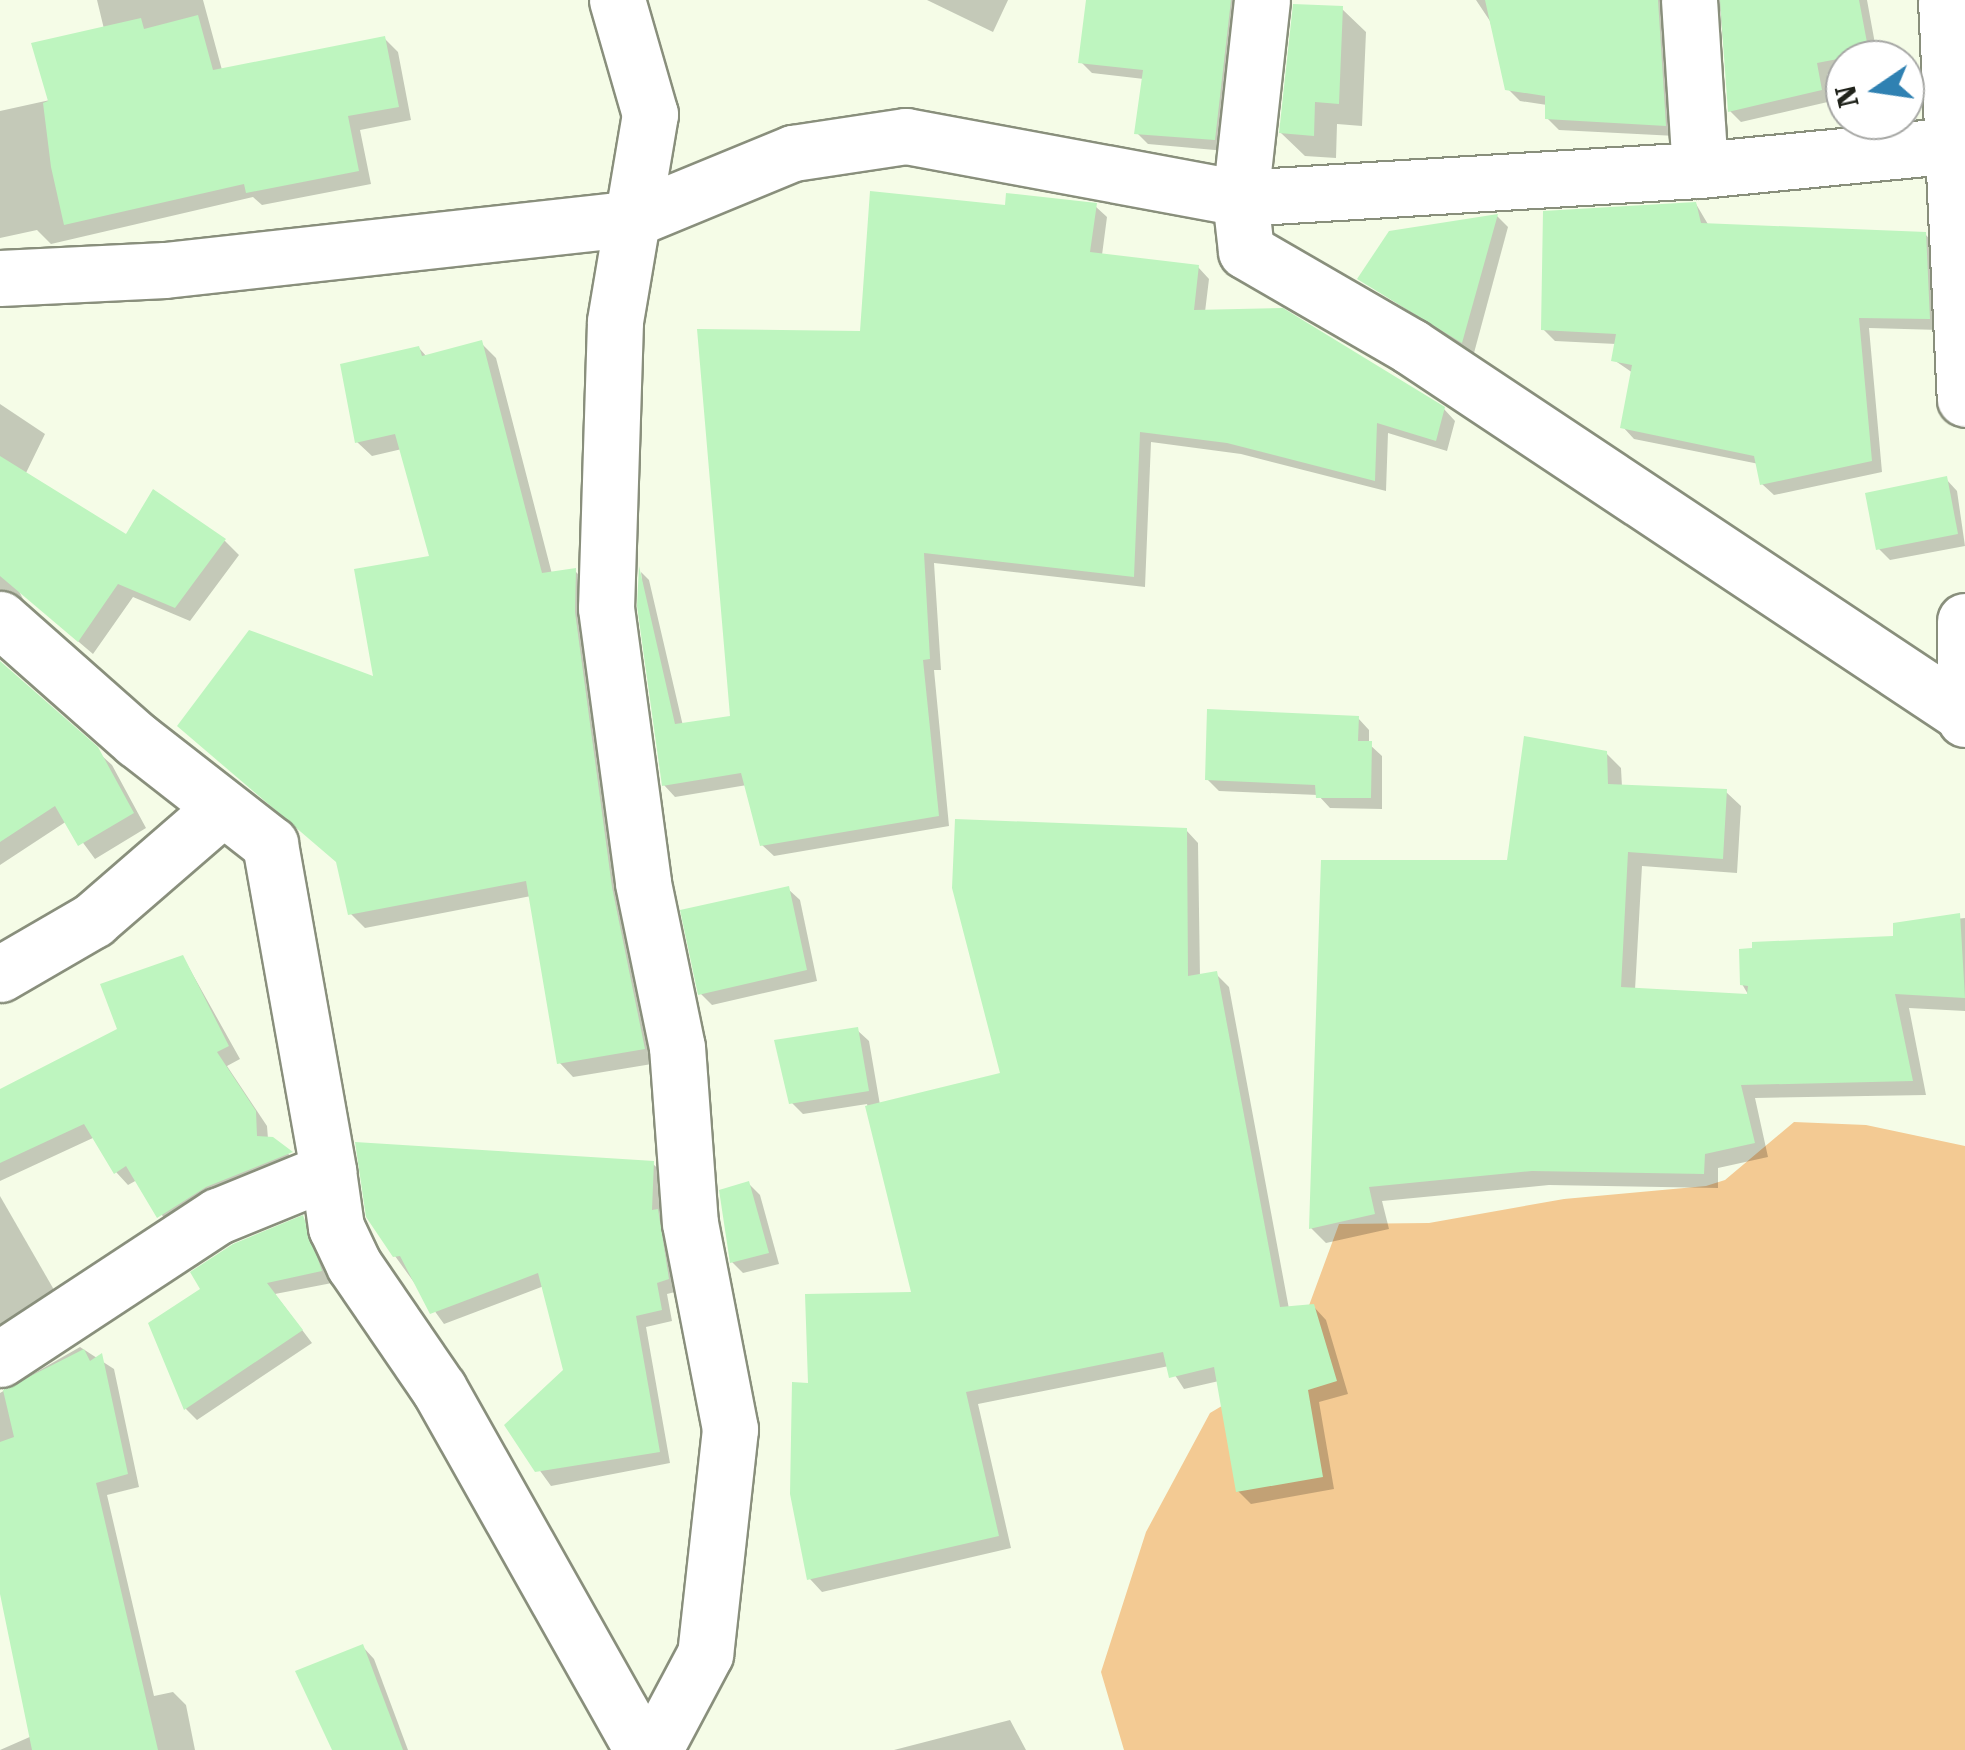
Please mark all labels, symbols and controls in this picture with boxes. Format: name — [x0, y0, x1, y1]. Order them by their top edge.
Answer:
north arrow — [1825, 40, 1925, 140]
text: N — [1829, 82, 1866, 111]

